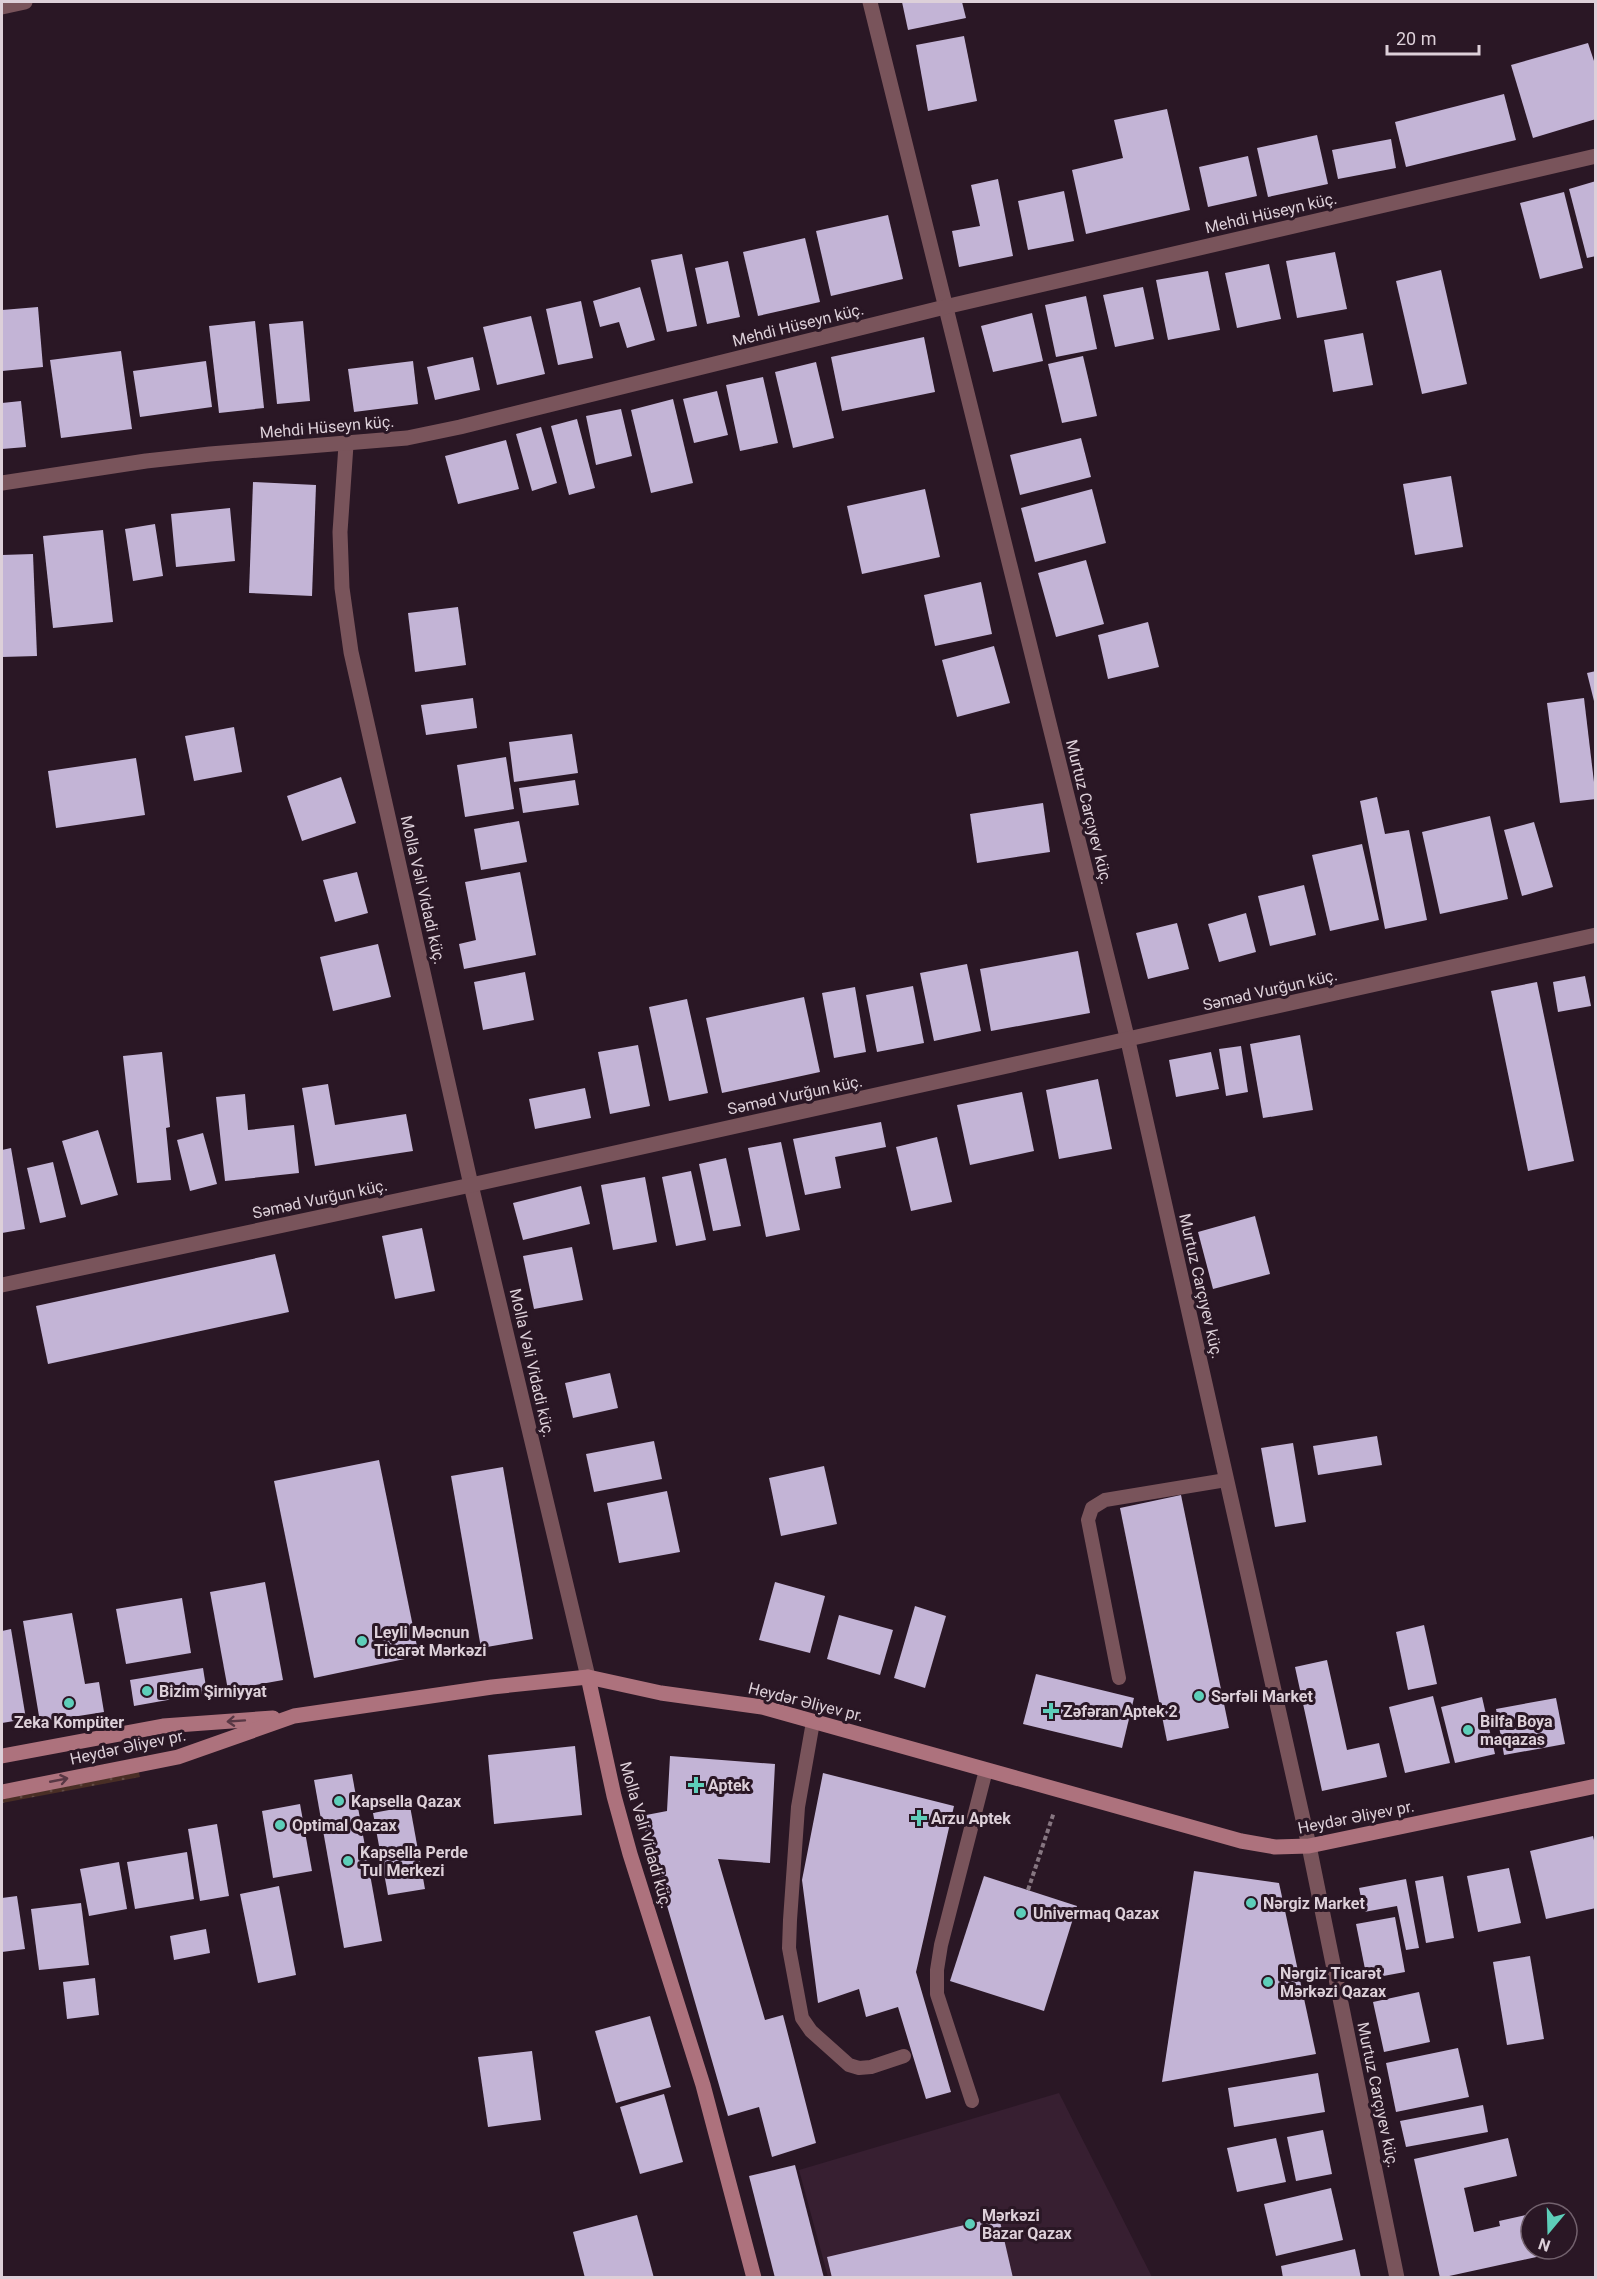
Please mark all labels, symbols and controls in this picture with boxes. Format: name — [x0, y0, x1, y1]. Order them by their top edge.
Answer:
scale bar — [1387, 18, 1478, 56]
text: 20 m — [1396, 28, 1436, 49]
street label: Mehdi Hüseyn küç. — [1203, 189, 1339, 237]
street label: Mehdi Hüseyn küç. — [730, 299, 866, 351]
street label: Mehdi Hüseyn küç. — [259, 412, 395, 442]
street label: Murtuz Carçıyev küç. — [1062, 738, 1116, 886]
street label: Molla Vəli Vidadi küç. — [397, 814, 449, 966]
street label: Səməd Vurğun küç. — [1201, 965, 1339, 1015]
street label: Səməd Vurğun küç. — [726, 1071, 864, 1119]
street label: Səməd Vurğun küç. — [251, 1175, 389, 1223]
street label: Murtuz Carçıyev küç. — [1175, 1212, 1227, 1360]
street label: Molla Vəli Vidadi küç. — [506, 1287, 558, 1439]
place label: Leyli Məcnun Ticarət Mərkəzi — [374, 1623, 486, 1660]
marker: Leyli Məcnun Ticarət Mərkəzi — [355, 1634, 369, 1648]
street label: Heydər Əliyev pr. — [746, 1678, 866, 1726]
place label: Bizim Şirniyyat — [159, 1682, 267, 1701]
marker: Bizim Şirniyyat — [140, 1684, 154, 1698]
place label: Sərfəli Market — [1211, 1687, 1313, 1706]
marker: Sərfəli Market — [1192, 1689, 1206, 1703]
marker: Zeka Kompüter — [62, 1696, 76, 1710]
place label: Zəfəran Aptek 2 — [1063, 1702, 1178, 1721]
marker: Zəfəran Aptek 2 — [1044, 1704, 1058, 1718]
place label: Bilfa Boya maqazas — [1480, 1712, 1553, 1749]
place label: Zeka Kompüter — [14, 1713, 124, 1732]
one-way arrow — [226, 1715, 246, 1726]
marker: Bilfa Boya maqazas — [1461, 1723, 1475, 1737]
street label: Heydər Əliyev pr. — [68, 1725, 188, 1769]
street label: Molla Vəli Vidadi küç. — [616, 1759, 676, 1911]
one-way arrow — [49, 1774, 68, 1785]
place label: Aptek — [708, 1776, 751, 1795]
marker: Aptek — [689, 1778, 703, 1792]
place label: Kapsella Qazax — [351, 1792, 462, 1811]
marker: Kapsella Qazax — [332, 1794, 346, 1808]
street label: Heydər Əliyev pr. — [1296, 1796, 1416, 1838]
place label: Arzu Aptek — [931, 1809, 1011, 1828]
marker: Arzu Aptek — [912, 1811, 926, 1825]
place label: Optimal Qazax — [292, 1816, 398, 1835]
marker: Optimal Qazax — [273, 1818, 287, 1832]
place label: Kapsella Perde Tul Merkezi — [360, 1843, 468, 1880]
marker: Kapsella Perde Tul Merkezi — [341, 1854, 355, 1868]
place label: Nərgiz Market — [1263, 1894, 1365, 1913]
marker: Nərgiz Market — [1244, 1896, 1258, 1910]
place label: Univermaq Qazax — [1033, 1904, 1160, 1923]
marker: Univermaq Qazax — [1014, 1906, 1028, 1920]
place label: Nərgiz Ticarət Mərkəzi Qazax — [1280, 1964, 1387, 2001]
marker: Nərgiz Ticarət Mərkəzi Qazax — [1261, 1975, 1275, 1989]
street label: Murtuz Carçıyev küç. — [1353, 2020, 1403, 2170]
north arrow — [1519, 2201, 1579, 2261]
place label: Mərkəzi Bazar Qazax — [982, 2206, 1073, 2243]
marker: Mərkəzi Bazar Qazax — [963, 2217, 977, 2231]
text: N — [1536, 2234, 1553, 2256]

